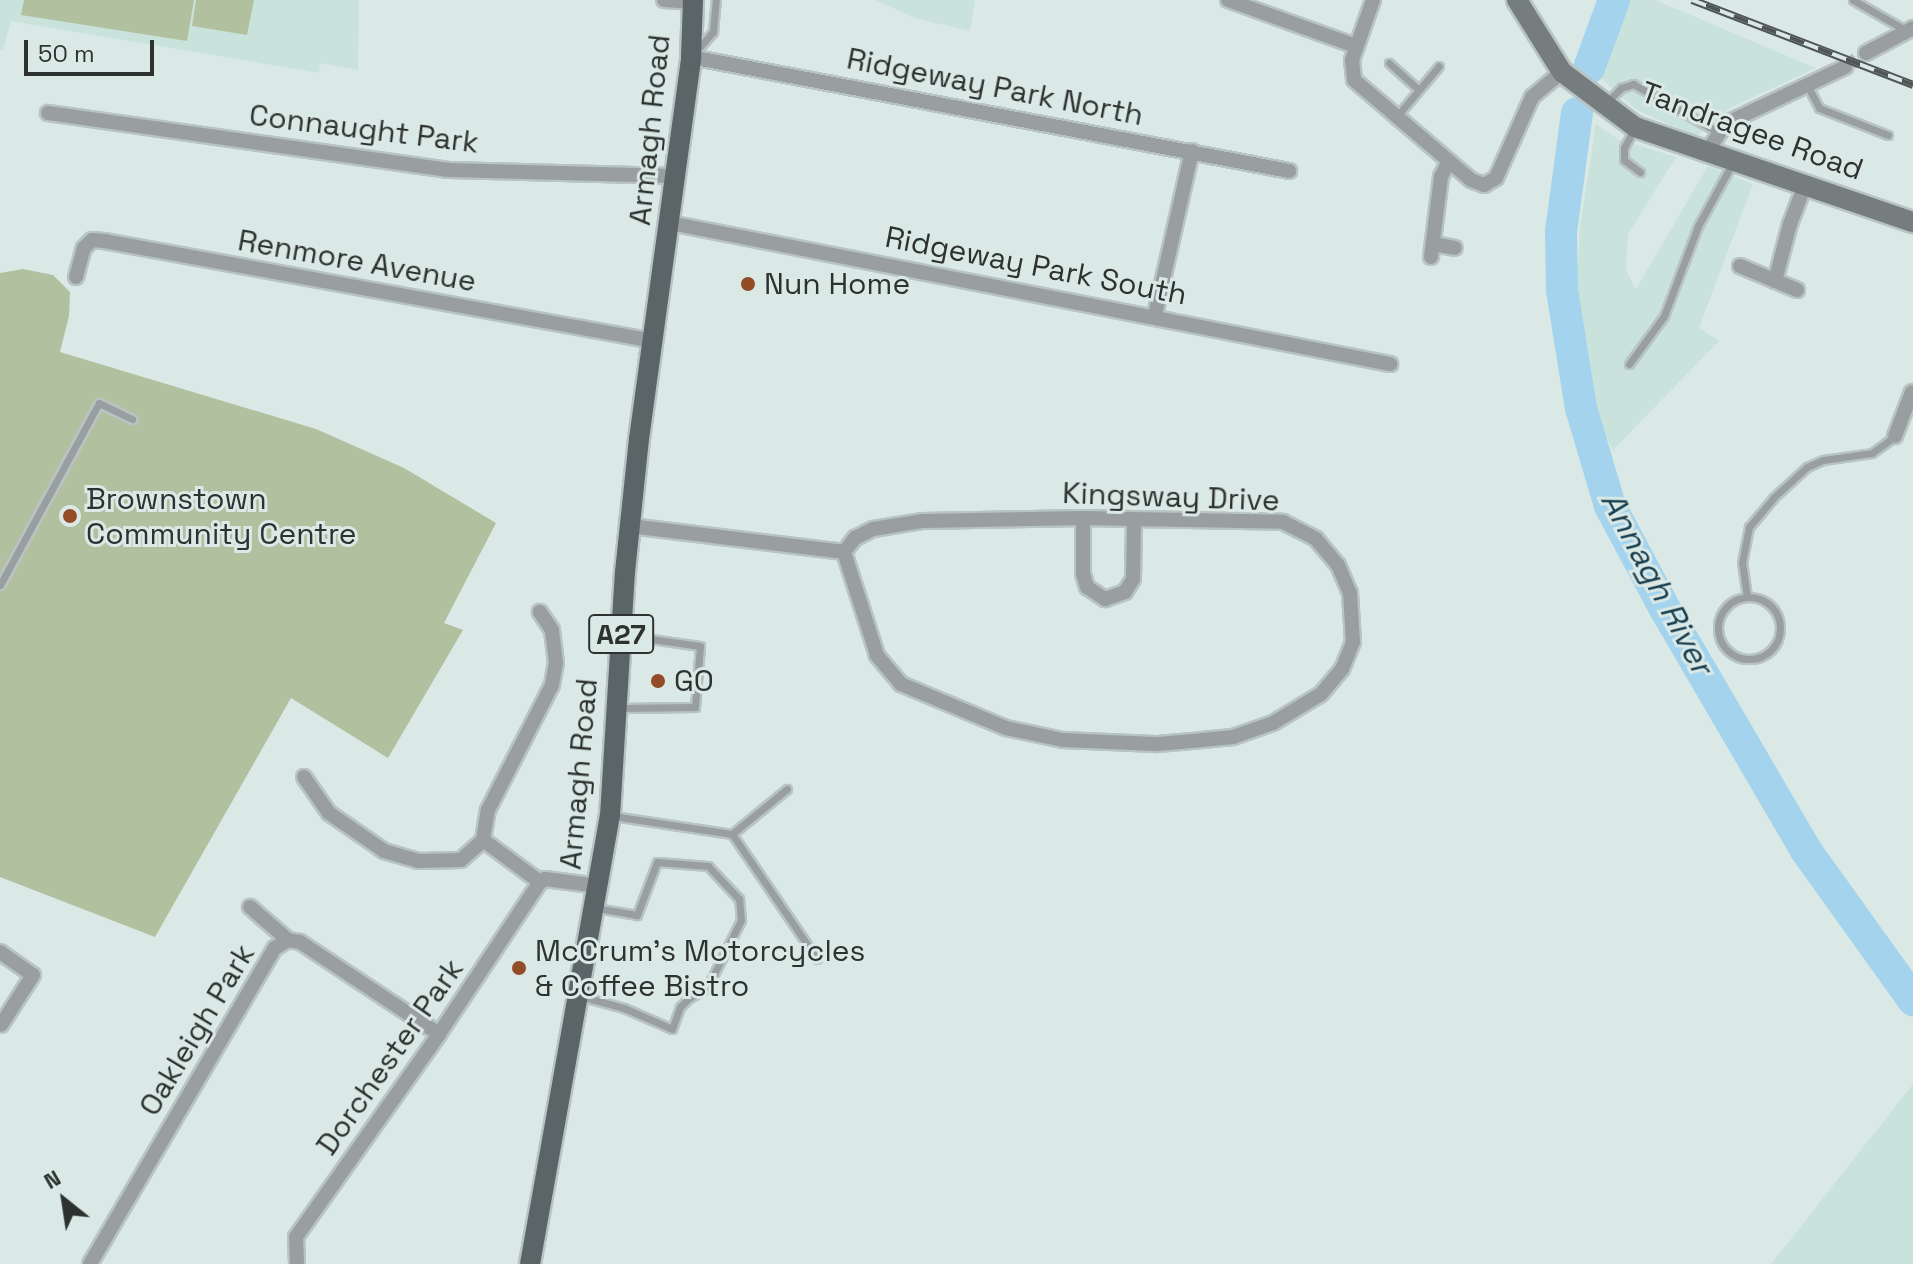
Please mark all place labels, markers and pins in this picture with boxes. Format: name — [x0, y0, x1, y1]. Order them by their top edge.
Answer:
place label: Nun Home — [764, 266, 910, 302]
marker: Nun Home — [739, 275, 757, 293]
place label: Brownstown Community Centre — [86, 481, 356, 552]
marker: Brownstown Community Centre — [61, 507, 79, 525]
place label: GO — [674, 663, 714, 699]
marker: GO — [649, 672, 667, 690]
place label: McCrum's Motorcycles & Coffee Bistro — [535, 933, 865, 1004]
marker: McCrum's Motorcycles & Coffee Bistro — [510, 959, 528, 977]

